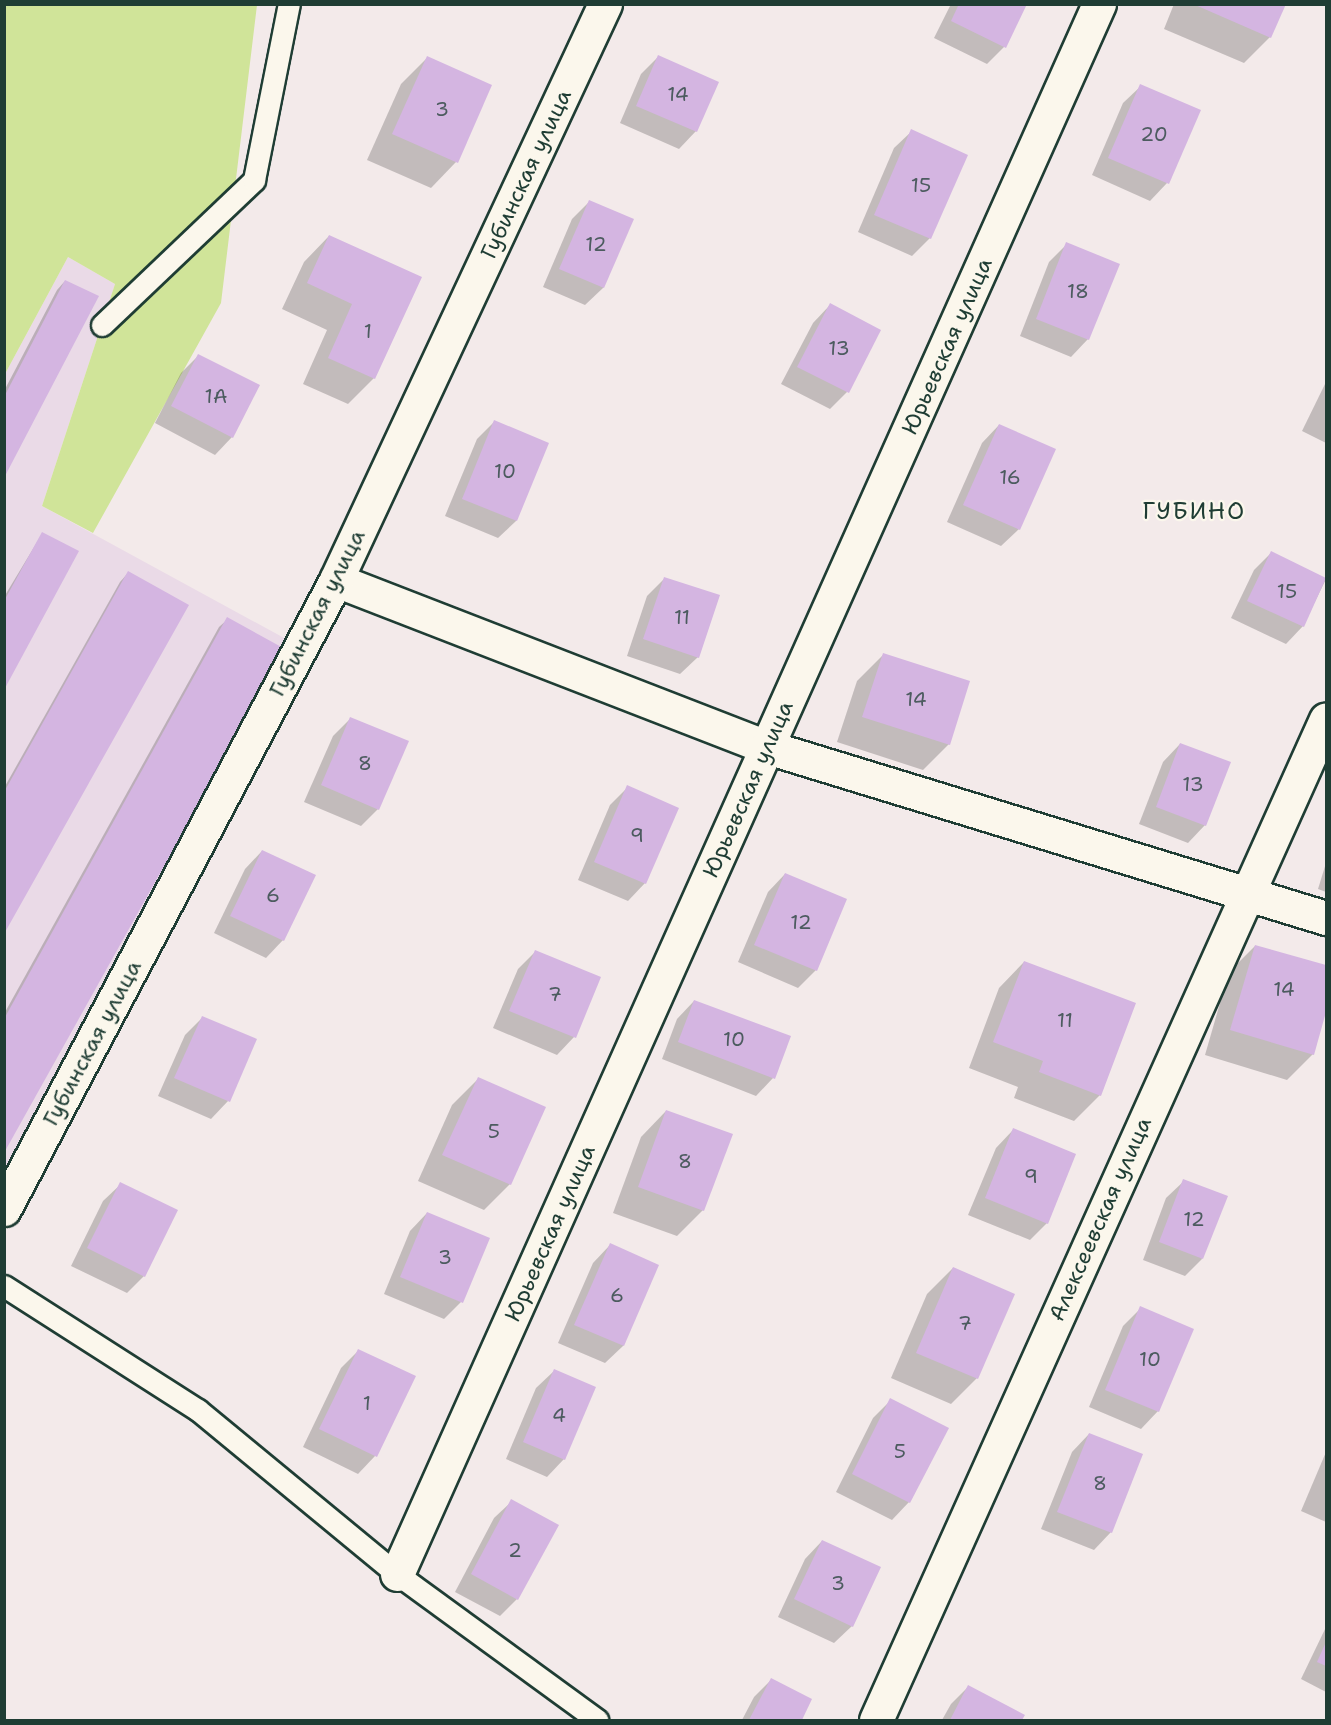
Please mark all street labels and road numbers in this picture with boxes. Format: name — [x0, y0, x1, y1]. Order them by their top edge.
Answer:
street label: Губинская улица — [475, 85, 577, 263]
street label: Юрьевская улица — [896, 254, 998, 438]
street label: Губинская улица — [263, 525, 371, 701]
street label: Юрьевская улица — [697, 697, 799, 881]
street label: Губинская улица — [37, 956, 147, 1130]
street label: Алексеевская улица — [1043, 1113, 1157, 1325]
street label: Юрьевская улица — [499, 1141, 601, 1325]

